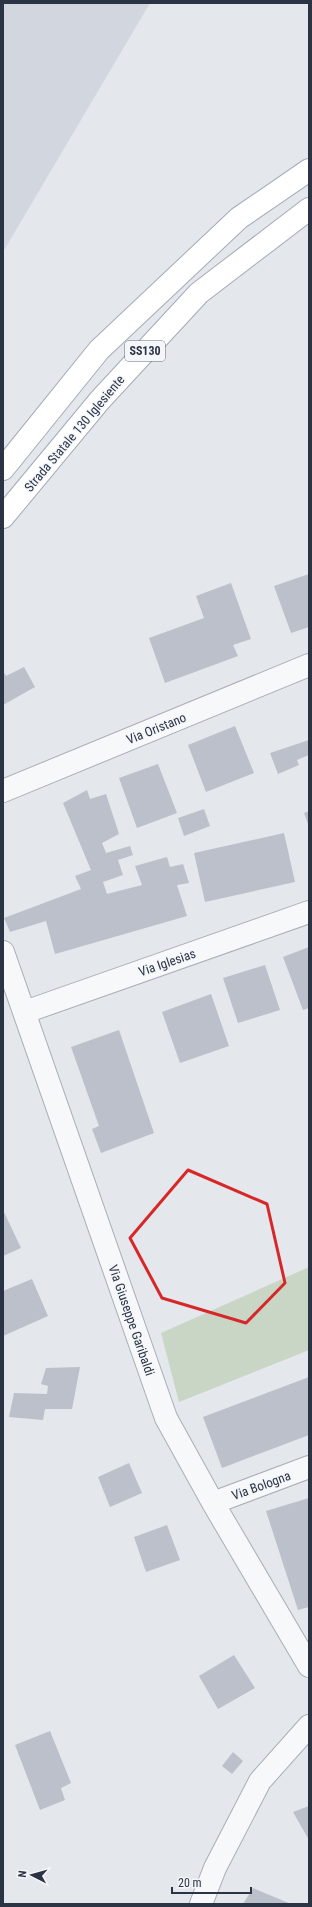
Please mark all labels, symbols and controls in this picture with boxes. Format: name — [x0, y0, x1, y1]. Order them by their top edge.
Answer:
road number: SS130 — [125, 341, 165, 361]
street label: Strada Statale 130 Iglesiente — [21, 372, 127, 495]
street label: Via Oristano — [124, 710, 188, 747]
street label: Via Iglesias — [137, 946, 198, 979]
street label: Via Giuseppe Garibaldi — [106, 1263, 158, 1378]
street label: Via Bologna — [230, 1468, 293, 1503]
north arrow — [12, 1855, 52, 1895]
scale bar — [172, 1869, 251, 1895]
text: N — [16, 1870, 29, 1878]
text: 20 m — [178, 1876, 202, 1890]

